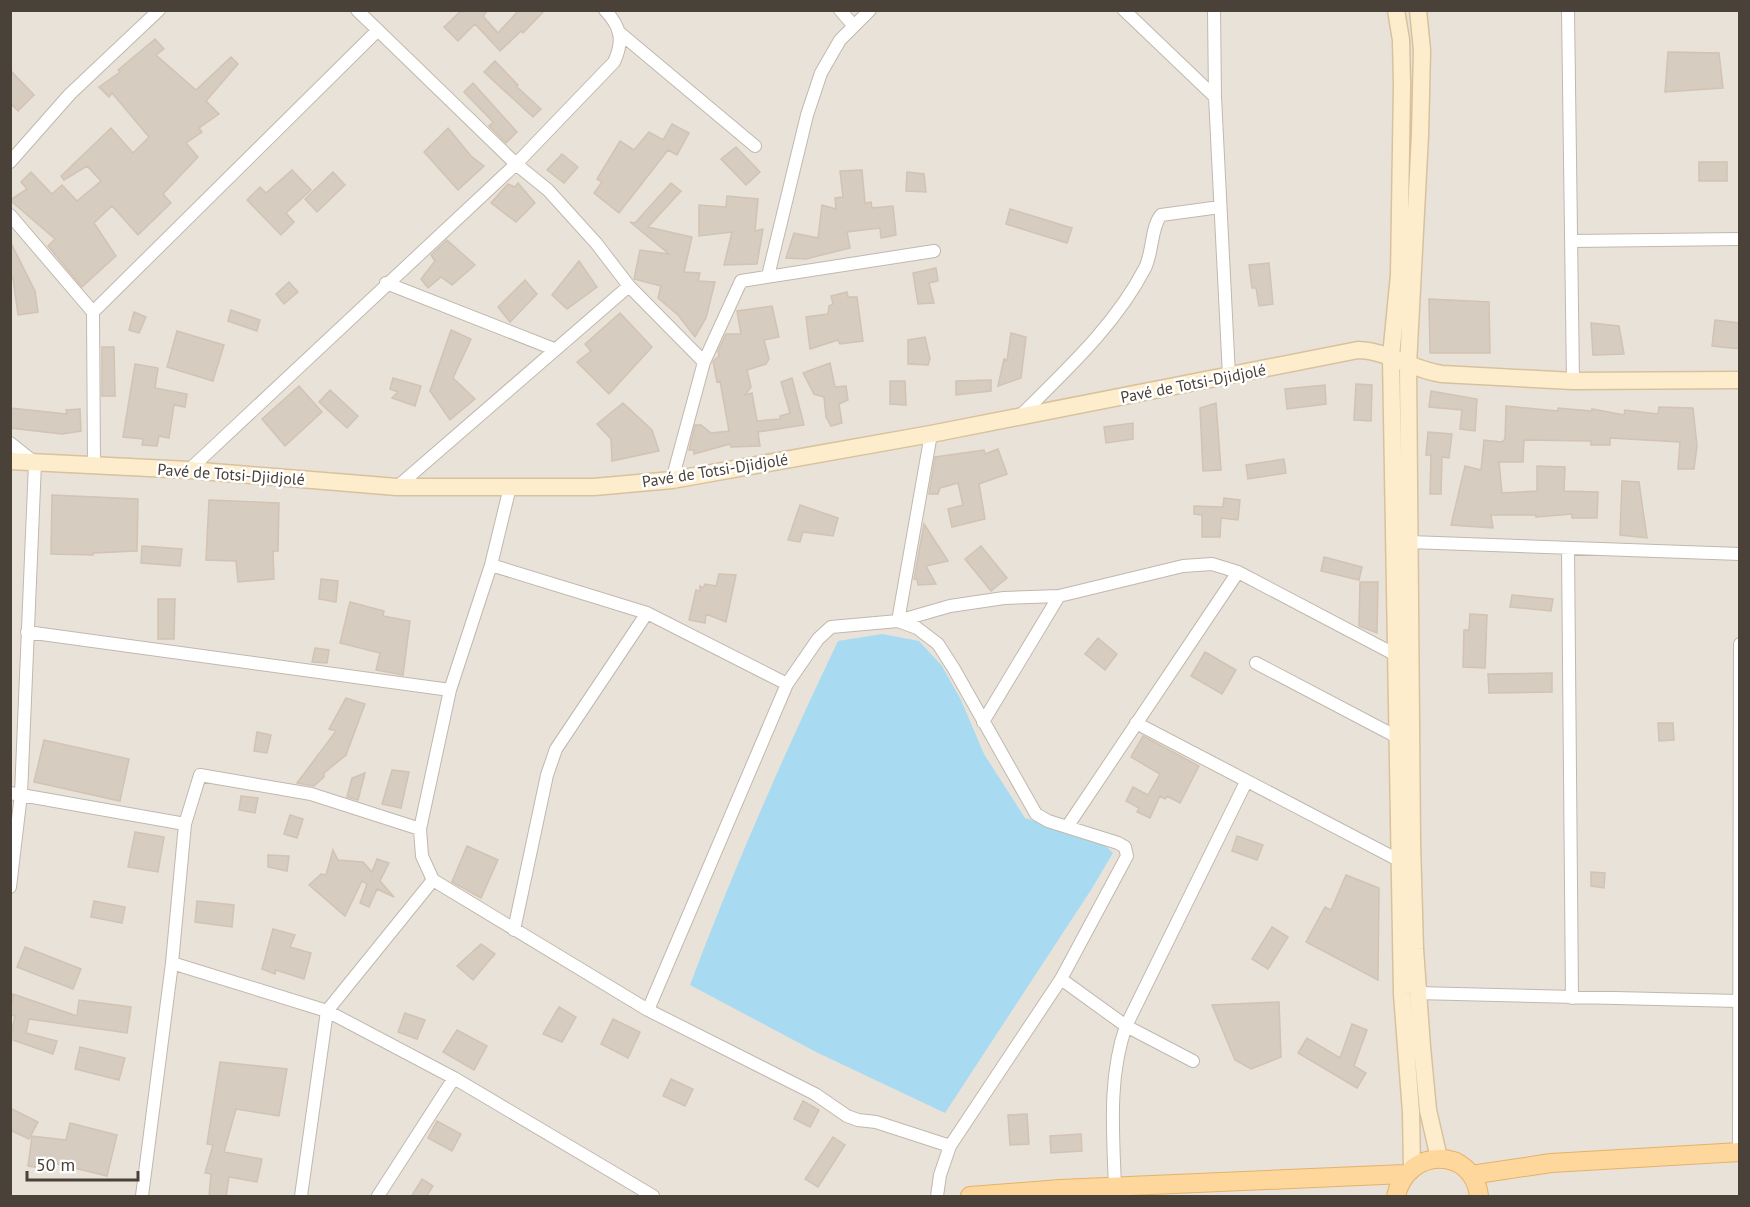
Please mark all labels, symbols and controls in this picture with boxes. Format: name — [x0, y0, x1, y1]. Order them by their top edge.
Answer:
street label: Pavé de Totsi-Djidjolé — [1119, 359, 1267, 407]
street label: Pavé de Totsi-Djidjolé — [641, 449, 789, 491]
street label: Pavé de Totsi-Djidjolé — [157, 459, 305, 489]
scale bar — [27, 1144, 138, 1182]
text: 50 m — [36, 1153, 75, 1176]

